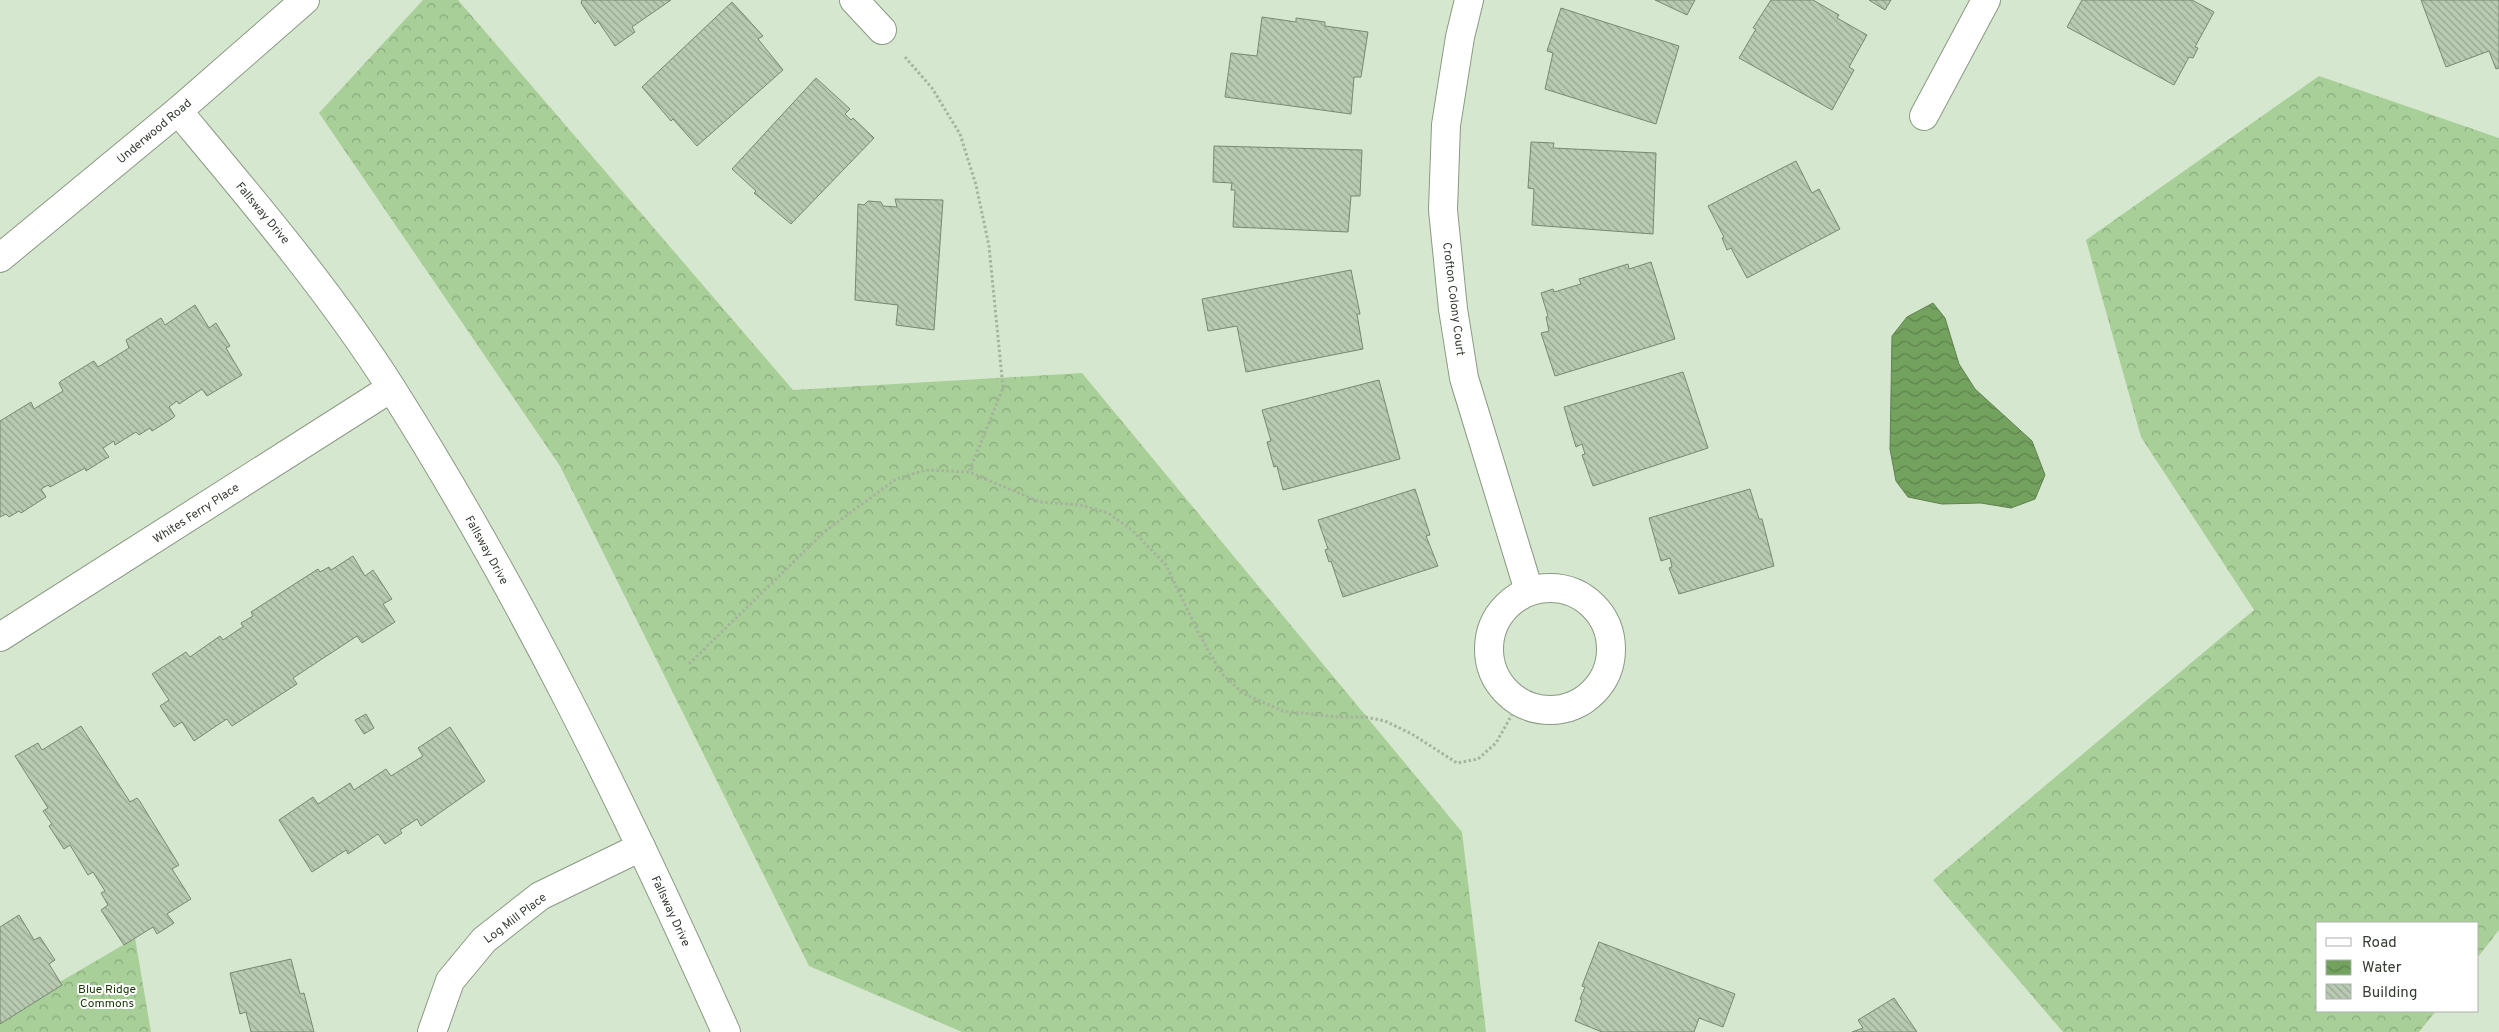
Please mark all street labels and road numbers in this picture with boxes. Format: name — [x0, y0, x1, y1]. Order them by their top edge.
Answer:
street label: Underwood Road — [114, 96, 195, 168]
street label: Fallsway Drive — [232, 179, 293, 248]
street label: Crofton Colony Court — [1438, 241, 1468, 357]
street label: Whites Ferry Place — [150, 480, 243, 548]
street label: Fallsway Drive — [461, 513, 512, 588]
street label: Fallsway Drive — [647, 873, 693, 949]
street label: Log Mill Place — [481, 890, 550, 948]

